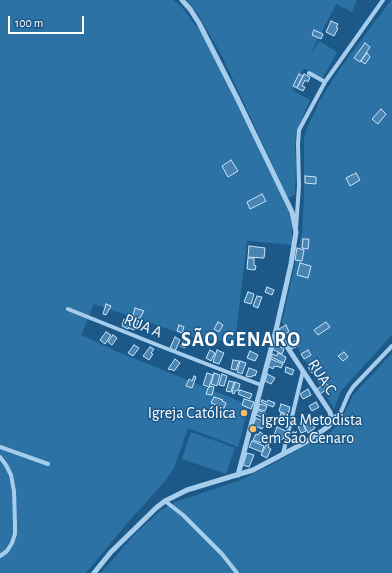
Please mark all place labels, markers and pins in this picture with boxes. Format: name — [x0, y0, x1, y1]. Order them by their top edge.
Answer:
place label: Igreja Católica — [148, 403, 236, 423]
marker: Igreja Católica — [239, 408, 249, 418]
place label: Igreja Metodista em São Genaro — [261, 410, 362, 448]
marker: Igreja Metodista em São Genaro — [248, 424, 258, 434]

